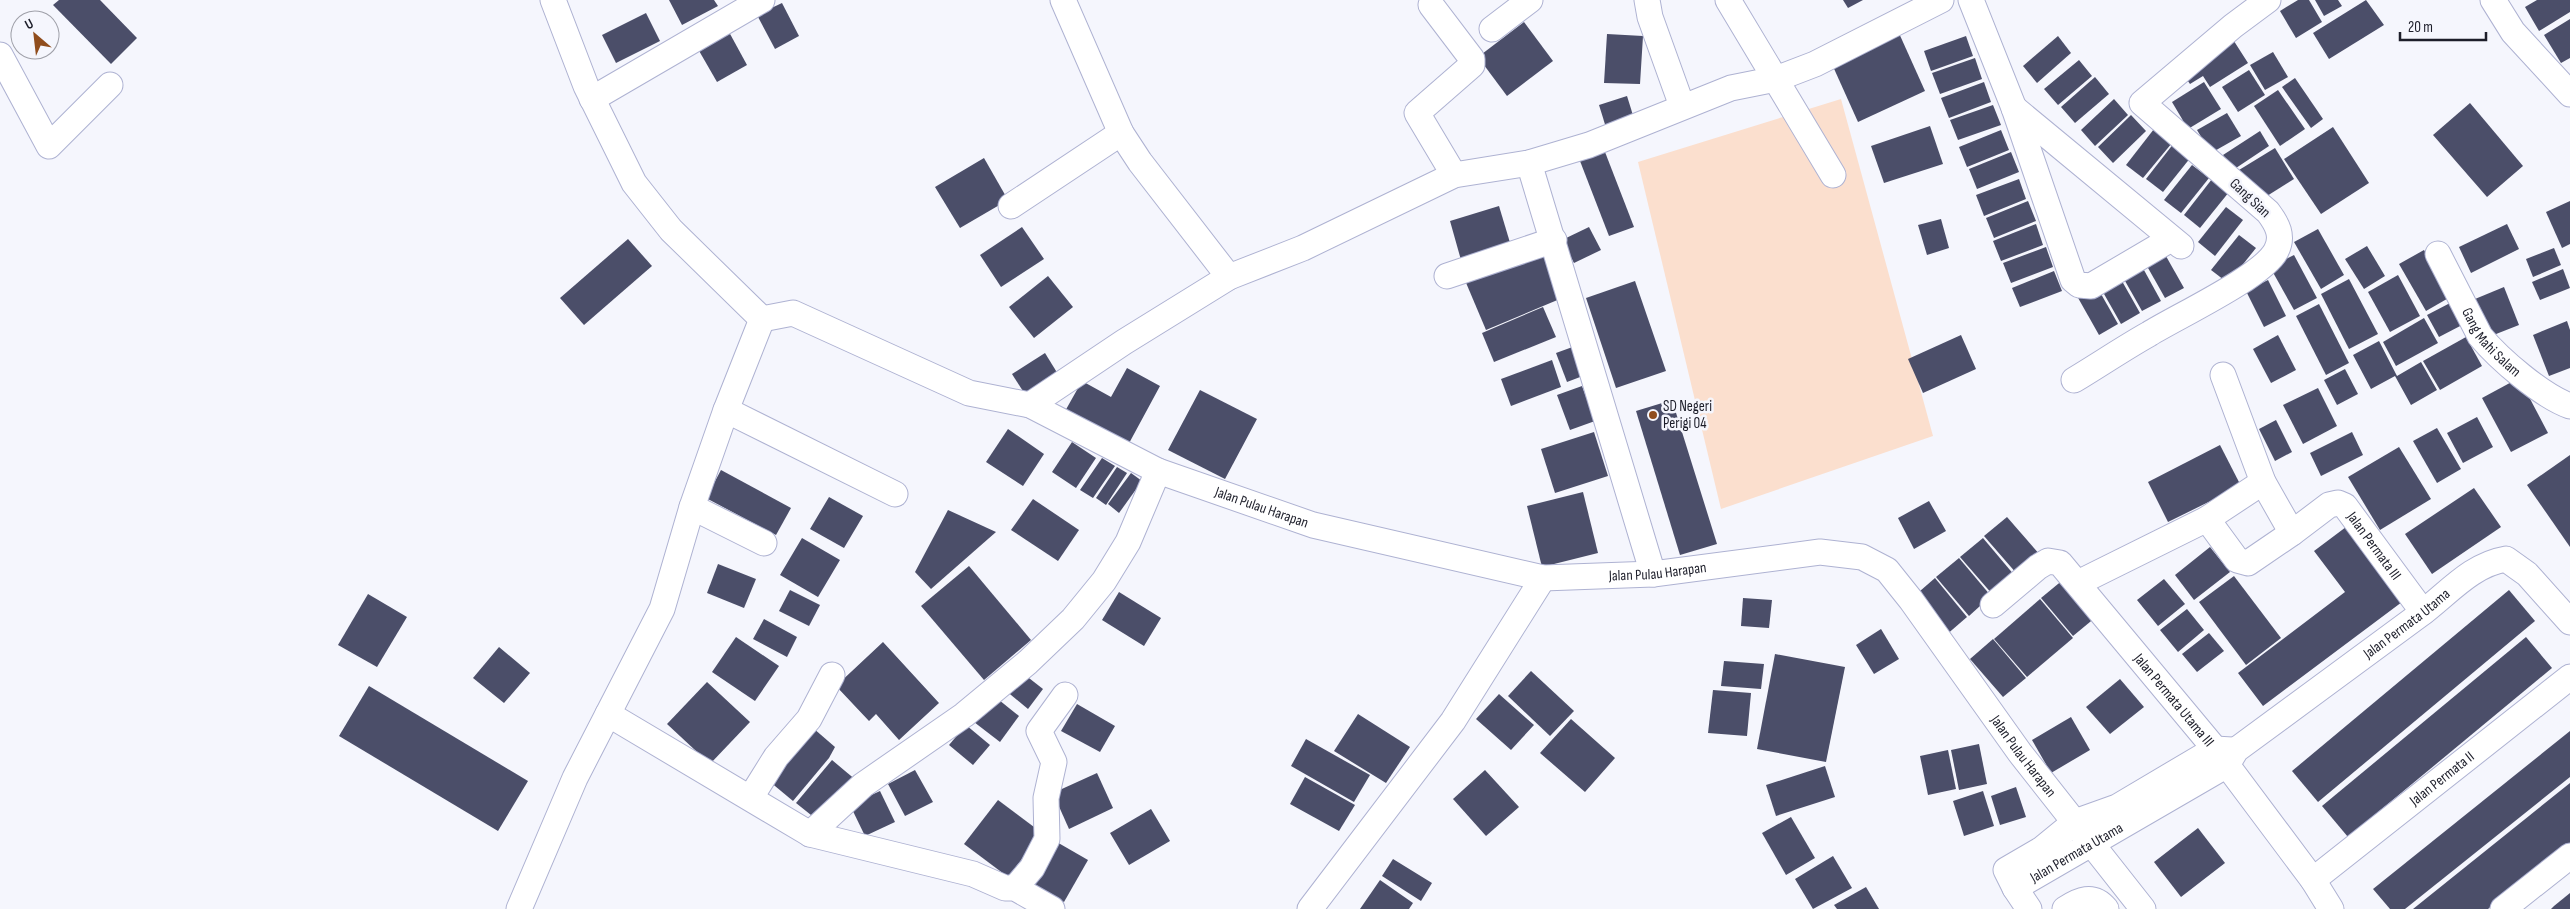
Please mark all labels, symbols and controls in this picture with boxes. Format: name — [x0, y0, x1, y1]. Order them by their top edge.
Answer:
north arrow — [10, 10, 60, 60]
scale bar — [2400, 10, 2486, 42]
text: U — [22, 15, 36, 33]
text: 20 m — [2408, 18, 2433, 37]
street label: Gang Sian — [2225, 174, 2275, 222]
street label: Gang Mahi Salam — [2458, 305, 2525, 381]
place label: SD Negeri Perigi 04 — [1663, 397, 1712, 433]
marker: SD Negeri Perigi 04 — [1647, 409, 1659, 421]
street label: Jalan Pulau Harapan — [1212, 482, 1311, 532]
street label: Jalan Permata III — [2342, 507, 2406, 584]
street label: Jalan Pulau Harapan — [1607, 558, 1707, 585]
street label: Jalan Permata Utama — [2359, 584, 2454, 663]
street label: Jalan Permata Utama III — [2129, 649, 2218, 750]
street label: Jalan Pulau Harapan — [1986, 710, 2061, 801]
street label: Jalan Permata II — [2405, 747, 2478, 810]
street label: Jalan Permata Utama — [2026, 818, 2126, 887]

